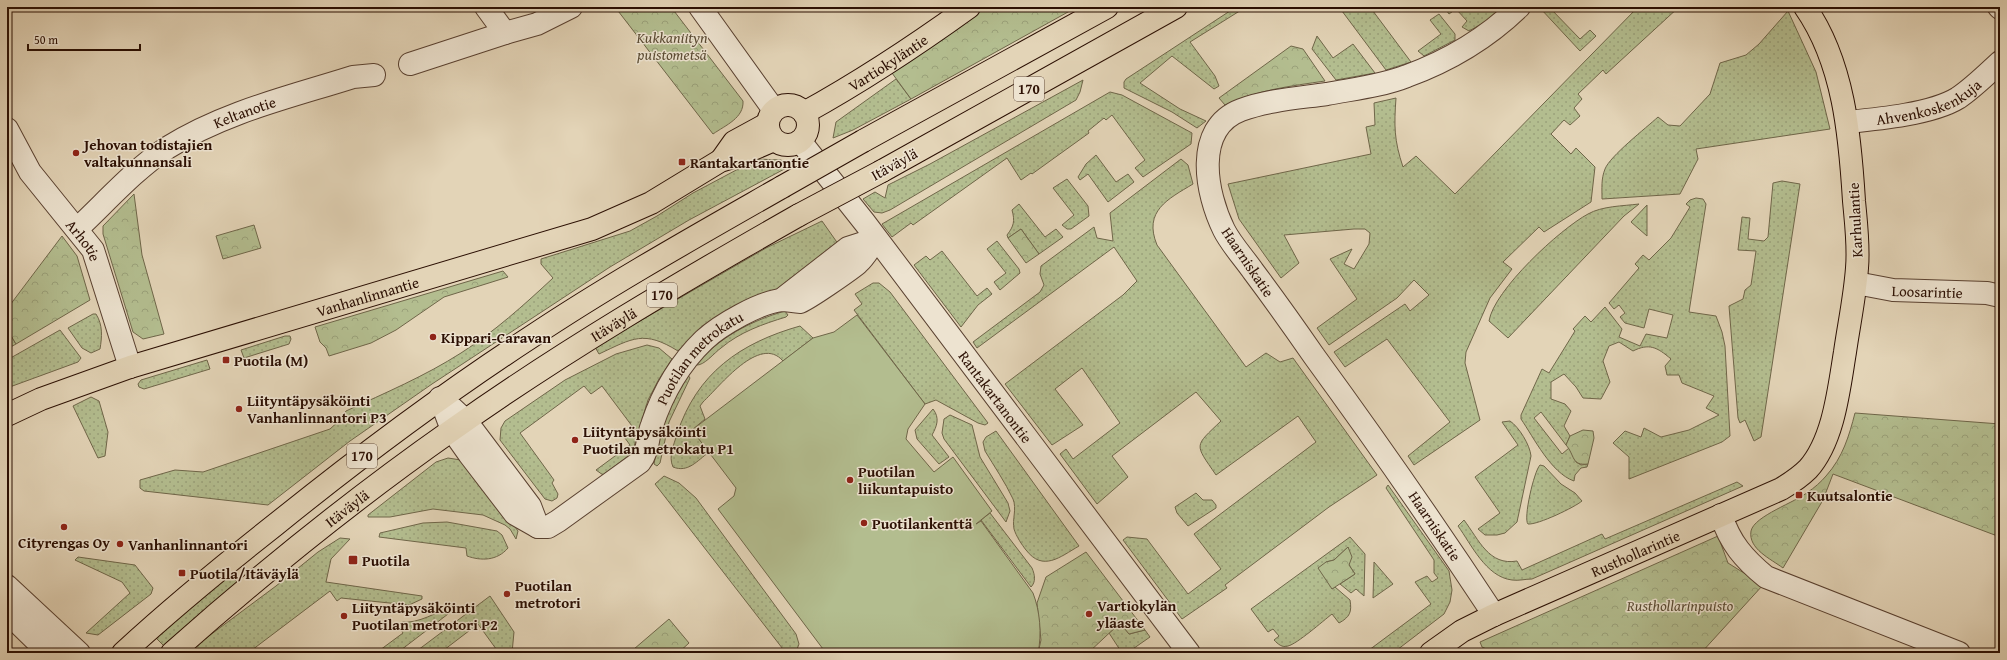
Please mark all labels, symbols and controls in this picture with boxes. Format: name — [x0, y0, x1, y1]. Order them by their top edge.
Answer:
scale bar — [28, 26, 140, 52]
park label: Kukkaniityn puistometsä — [635, 27, 708, 65]
street label: Vartiokyläntie — [844, 29, 932, 96]
text: 50 m — [34, 31, 58, 48]
street label: Ahvenkoskenkuja — [1875, 74, 1985, 129]
road number: 170 — [1014, 77, 1044, 101]
street label: Keltanotie — [210, 91, 278, 133]
place label: Jehovan todistajien valtakunnansali — [81, 134, 213, 172]
street label: Itäväylä — [867, 143, 921, 185]
marker: Jehovan todistajien valtakunnansali — [71, 148, 81, 158]
place label: Rantakartanontie — [690, 152, 809, 173]
marker: Rantakartanontie — [677, 157, 687, 167]
street label: Karhulantie — [1843, 182, 1867, 258]
street label: Arhotie — [62, 215, 106, 264]
street label: Haarniskatie — [1217, 223, 1279, 301]
street label: Vanhanlinnantie — [314, 271, 421, 321]
street label: Loosarintie — [1891, 279, 1963, 303]
road number: 170 — [647, 283, 677, 307]
street label: Itäväylä — [586, 302, 640, 346]
street label: Puotilan metrokatu — [651, 305, 747, 408]
place label: Kippari-Caravan — [441, 327, 551, 348]
marker: Kippari-Caravan — [428, 332, 438, 342]
street label: Rantakartanontie — [954, 346, 1038, 447]
place label: Puotila (M) — [234, 350, 308, 371]
marker: Puotila (M) — [221, 355, 231, 365]
place label: Liityntäpysäköinti Vanhanlinnantori P3 — [247, 390, 387, 428]
marker: Liityntäpysäköinti Vanhanlinnantori P3 — [234, 404, 244, 414]
place label: Liityntäpysäköinti Puotilan metrokatu P1 — [583, 421, 734, 459]
marker: Liityntäpysäköinti Puotilan metrokatu P1 — [570, 435, 580, 445]
road number: 170 — [347, 444, 377, 468]
place label: Puotilan liikuntapuisto — [858, 461, 953, 499]
marker: Puotilan liikuntapuisto — [845, 475, 855, 485]
street label: Itäväylä — [320, 484, 373, 532]
place label: Kuutsalontie — [1807, 485, 1893, 506]
street label: Haarniskatie — [1404, 487, 1466, 565]
marker: Kuutsalontie — [1794, 490, 1804, 500]
place label: Puotilankenttä — [872, 513, 973, 534]
marker: Puotilankenttä — [859, 518, 869, 528]
marker: Cityrengas Oy — [59, 522, 69, 532]
street label: Rusthollarintie — [1587, 524, 1683, 582]
place label: Cityrengas Oy — [18, 532, 110, 553]
place label: Vanhanlinnantori — [128, 534, 248, 555]
marker: Vanhanlinnantori — [115, 539, 125, 549]
place label: Puotila — [362, 550, 410, 571]
marker: Puotila — [347, 554, 359, 566]
place label: Puotila/Itäväylä — [190, 563, 299, 584]
marker: Puotila/Itäväylä — [177, 568, 187, 578]
place label: Puotilan metrotori — [515, 575, 581, 613]
marker: Puotilan metrotori — [502, 589, 512, 599]
place label: Vartiokylän yläaste — [1096, 595, 1177, 633]
park label: Rusthollarinpuisto — [1626, 595, 1734, 616]
place label: Liityntäpysäköinti Puotilan metrotori P2 — [352, 597, 498, 635]
marker: Vartiokylän yläaste — [1084, 609, 1094, 619]
marker: Liityntäpysäköinti Puotilan metrotori P2 — [339, 611, 349, 621]

